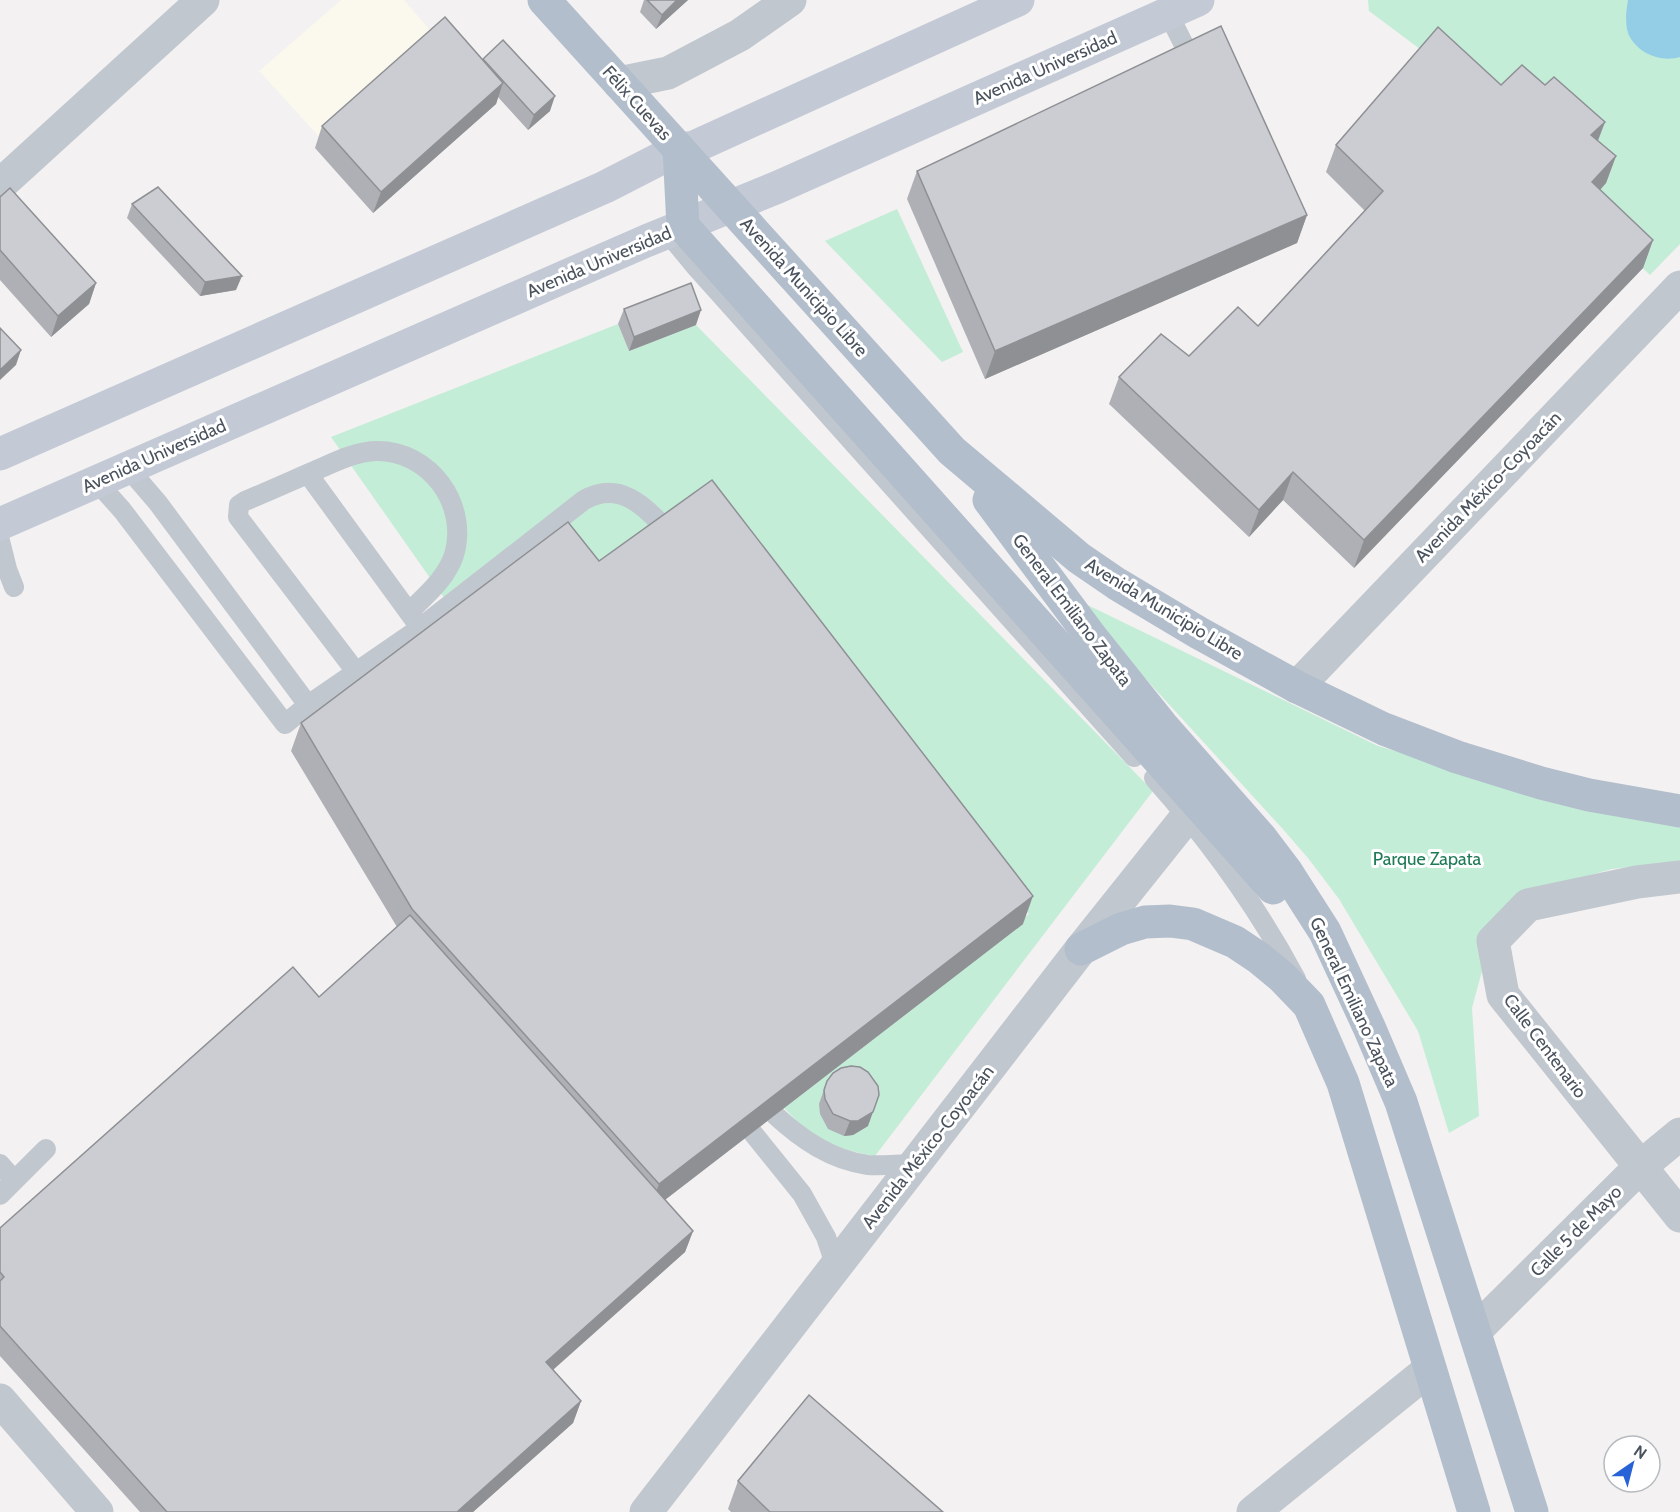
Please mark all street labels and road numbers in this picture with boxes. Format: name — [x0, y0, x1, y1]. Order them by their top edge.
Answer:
street label: Avenida Universidad — [970, 26, 1120, 110]
street label: Félix Cuevas — [598, 61, 676, 145]
street label: Avenida Municipio Libre — [736, 213, 872, 361]
street label: Avenida Universidad — [523, 222, 675, 302]
street label: Avenida México-Coyoacán — [1410, 407, 1566, 567]
street label: Avenida Universidad — [79, 414, 229, 498]
street label: General Emiliano Zapata — [1008, 530, 1137, 691]
street label: Avenida Municipio Libre — [1081, 553, 1247, 665]
street label: General Emiliano Zapata — [1305, 914, 1403, 1091]
street label: Calle Centenario — [1499, 990, 1591, 1102]
street label: Avenida México-Coyoacán — [857, 1061, 999, 1233]
street label: Calle 5 de Mayo — [1526, 1181, 1626, 1281]

